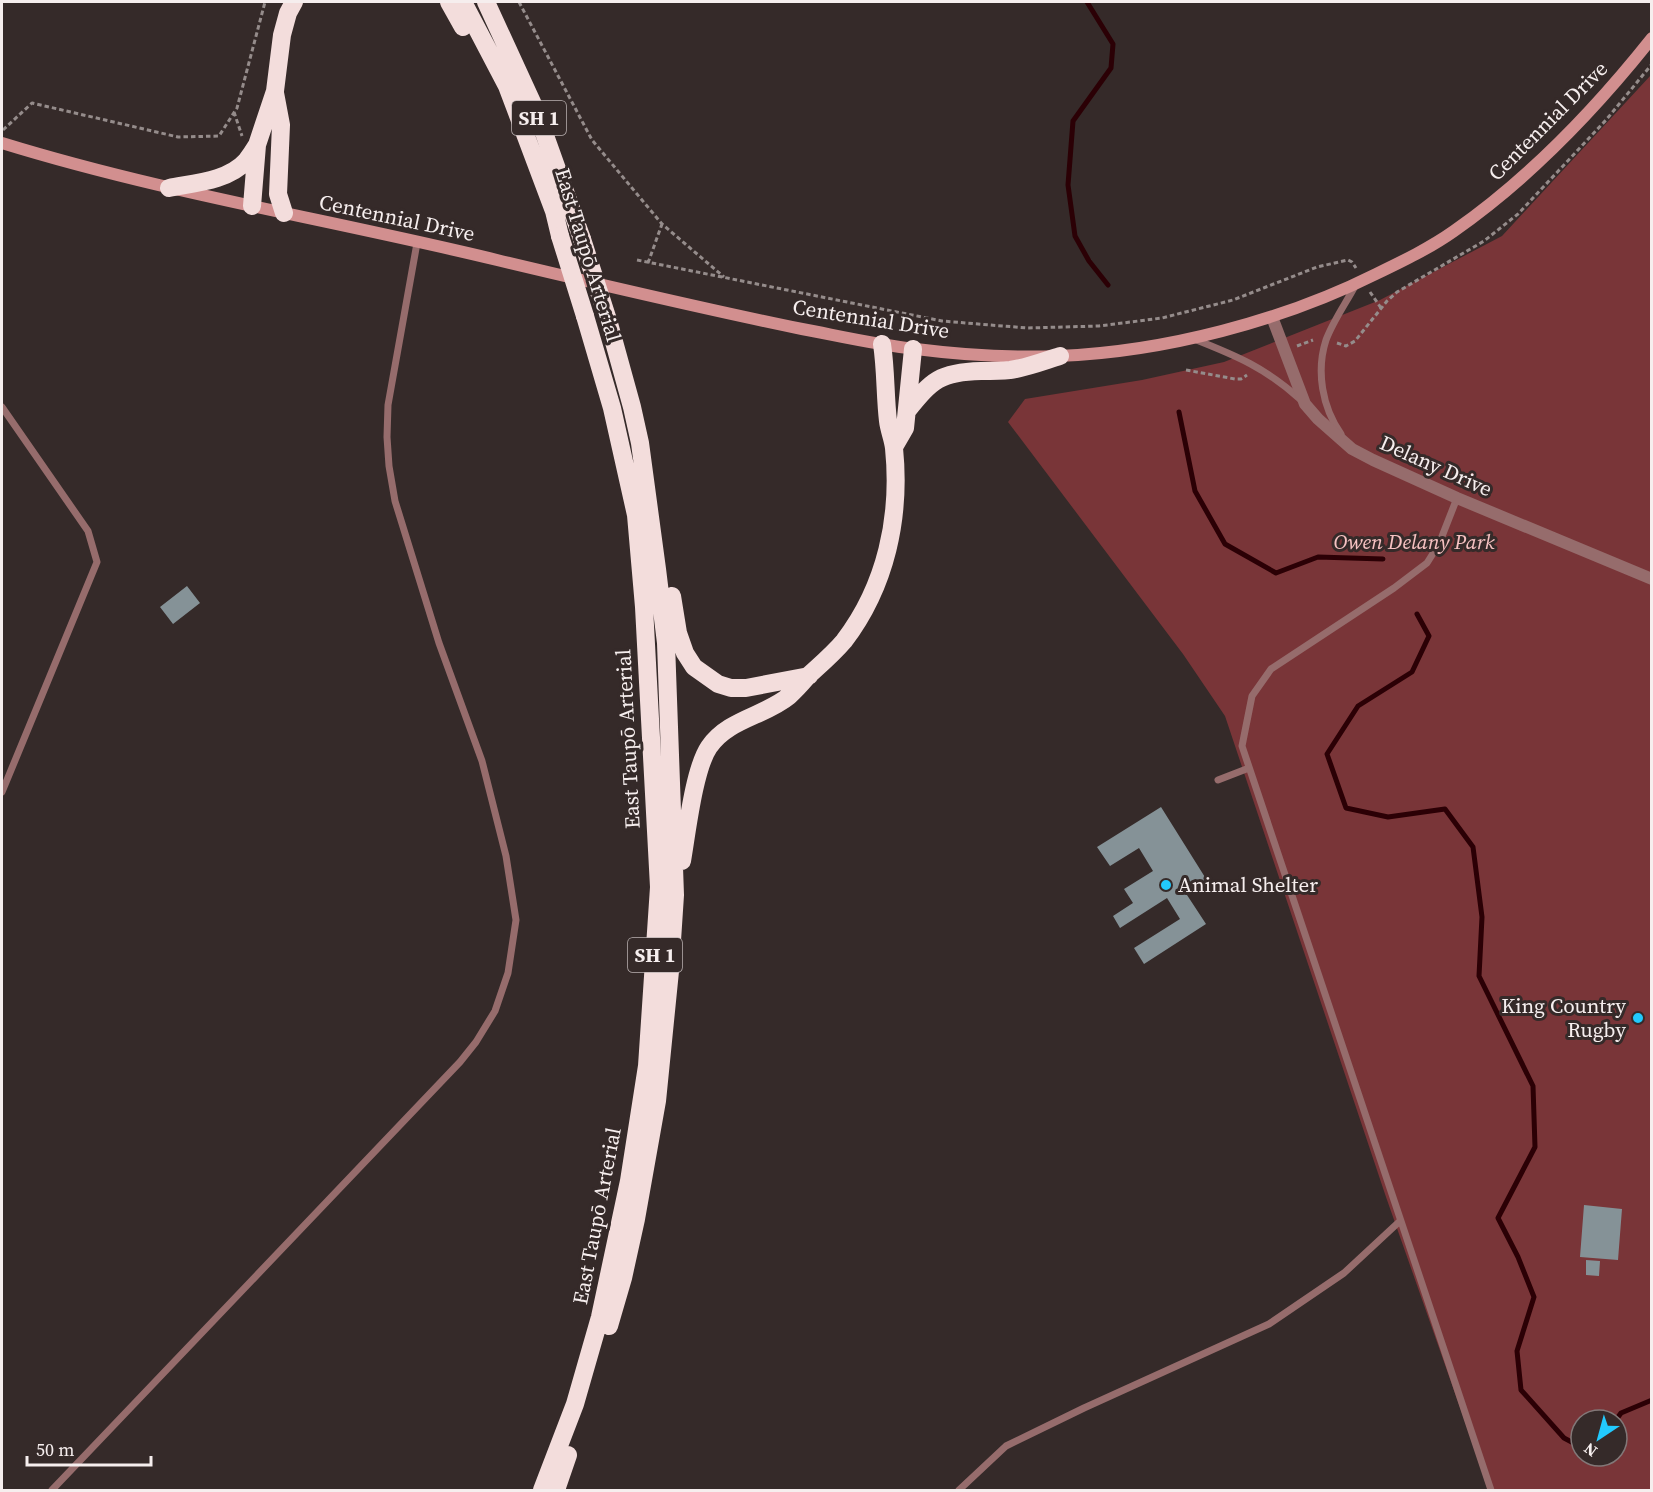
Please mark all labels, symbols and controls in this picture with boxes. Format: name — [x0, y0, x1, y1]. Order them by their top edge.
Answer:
street label: Centennial Drive — [1481, 54, 1614, 187]
road number: SH 1 — [512, 101, 566, 135]
street label: East Taupō Arterial — [548, 165, 629, 345]
street label: Centennial Drive — [317, 187, 478, 248]
street label: Centennial Drive — [791, 292, 952, 345]
street label: Delany Drive — [1375, 428, 1497, 503]
park label: Owen Delany Park — [1333, 527, 1495, 556]
street label: East Taupō Arterial — [608, 648, 647, 830]
place label: Animal Shelter — [1178, 870, 1318, 899]
marker: Animal Shelter — [1159, 878, 1173, 892]
road number: SH 1 — [628, 938, 682, 972]
place label: King Country Rugby — [1501, 991, 1626, 1044]
marker: King Country Rugby — [1631, 1011, 1645, 1025]
street label: East Taupō Arterial — [565, 1125, 628, 1307]
north arrow — [1569, 1408, 1629, 1468]
scale bar — [27, 1429, 152, 1467]
text: 50 m — [36, 1437, 74, 1462]
text: N — [1579, 1438, 1601, 1462]

